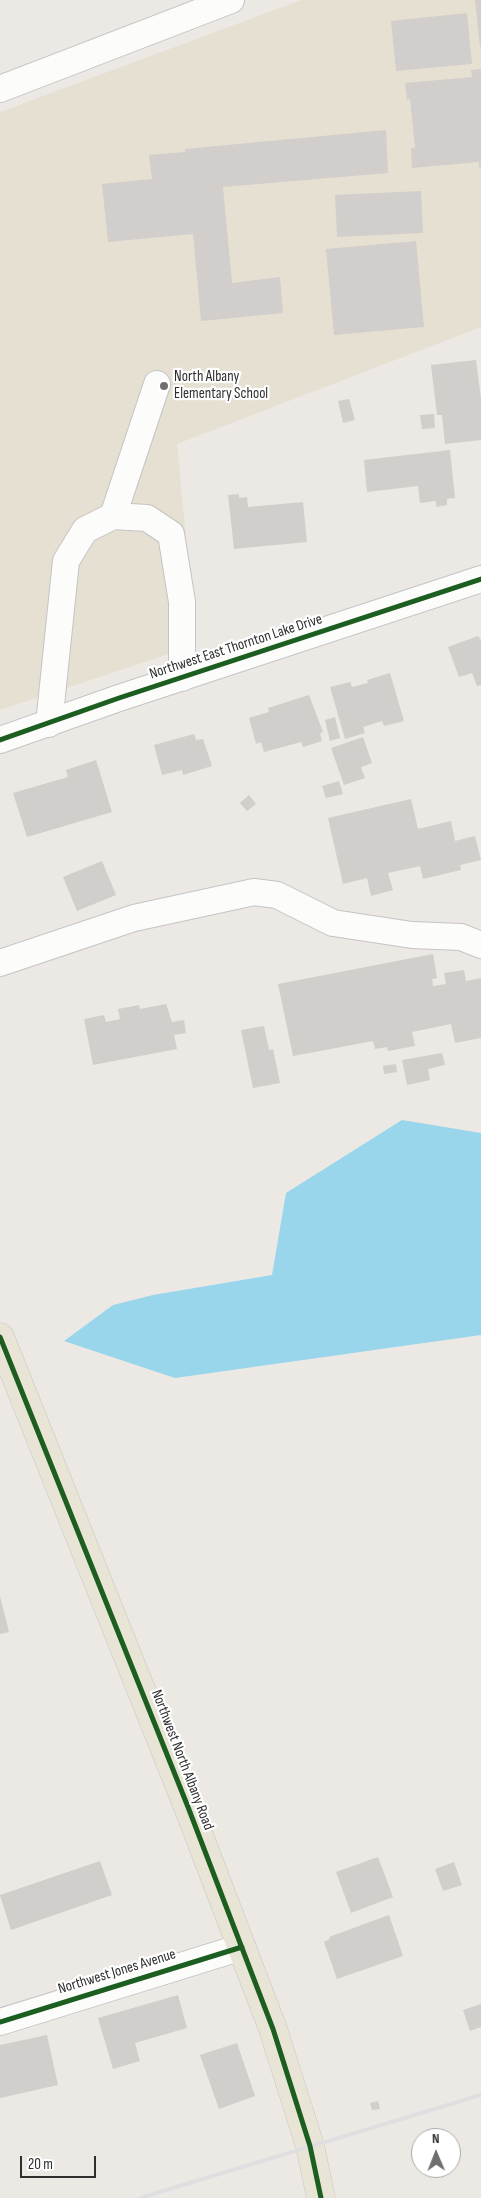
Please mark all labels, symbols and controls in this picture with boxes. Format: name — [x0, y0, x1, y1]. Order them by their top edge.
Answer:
place label: North Albany Elementary School — [174, 368, 268, 403]
marker: North Albany Elementary School — [158, 380, 170, 392]
street label: Northwest East Thornton Lake Drive — [147, 611, 325, 683]
street label: Northwest North Albany Road — [147, 1687, 217, 1833]
street label: Northwest Jones Avenue — [56, 1946, 178, 1998]
north arrow — [411, 2128, 461, 2178]
text: N — [432, 2130, 440, 2147]
scale bar — [22, 2146, 99, 2178]
text: 20 m — [28, 2155, 53, 2174]

